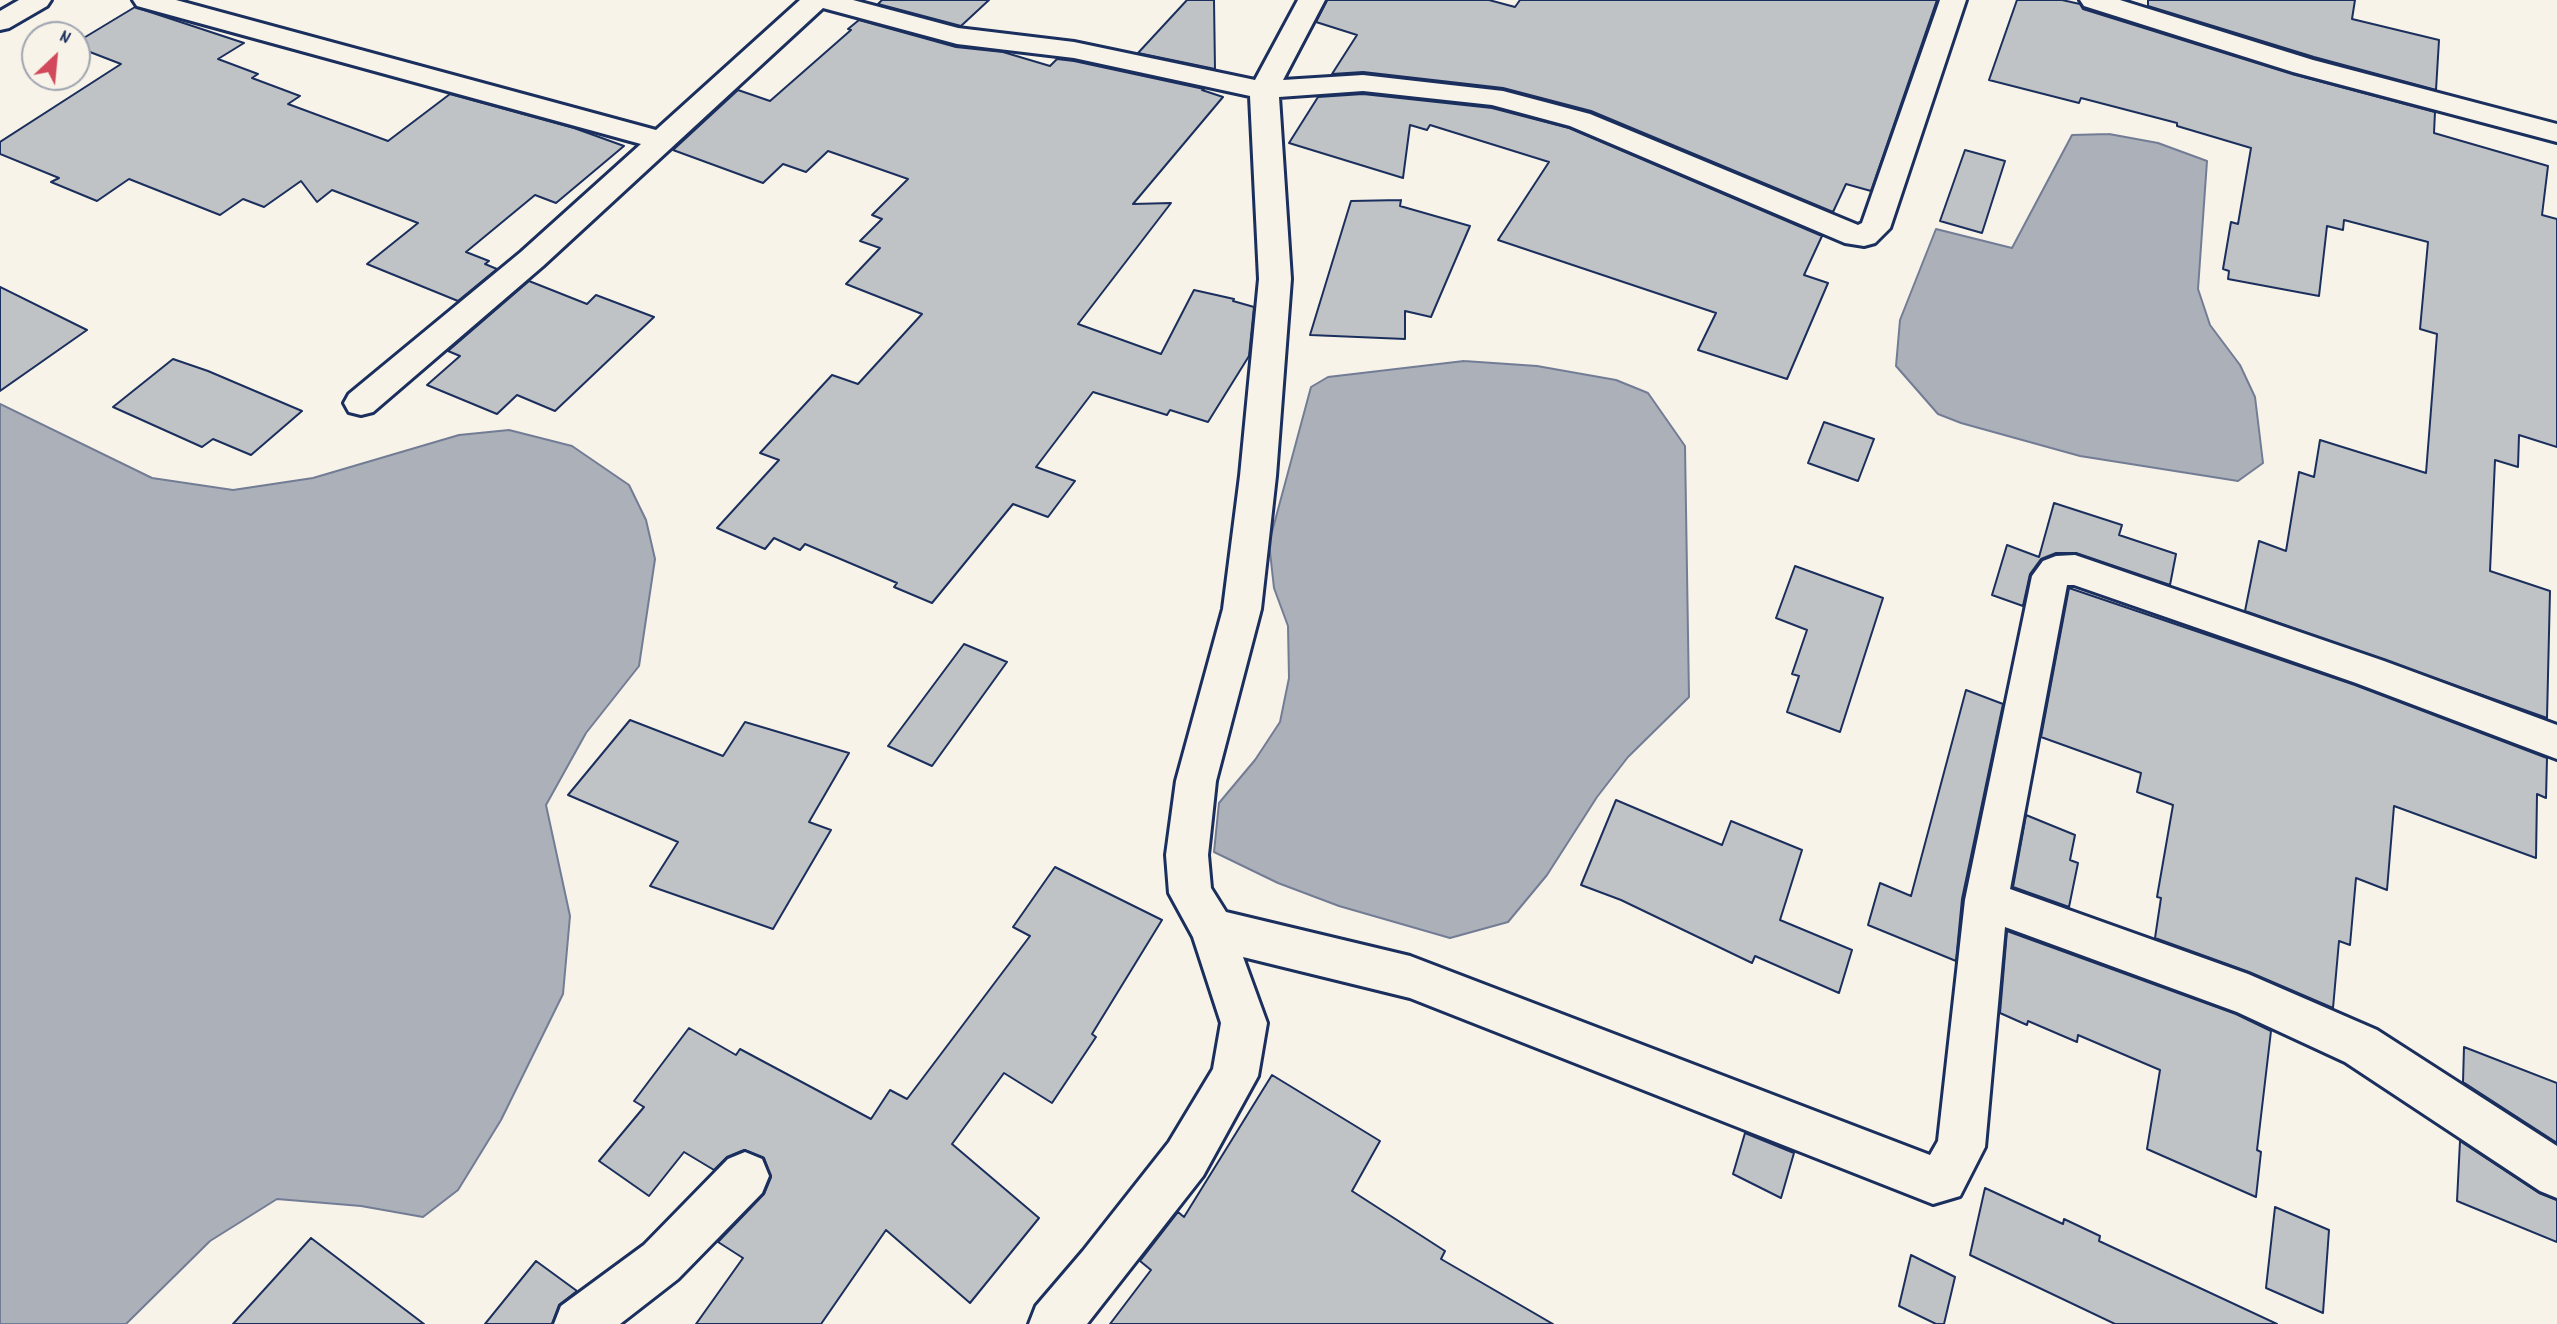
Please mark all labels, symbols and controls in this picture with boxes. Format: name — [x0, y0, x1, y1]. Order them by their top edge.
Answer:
north arrow — [21, 21, 91, 91]
text: N — [54, 24, 75, 53]

